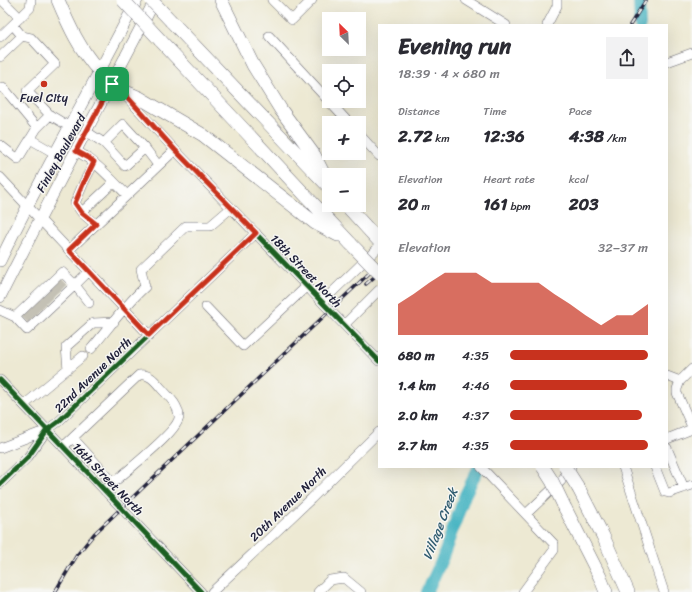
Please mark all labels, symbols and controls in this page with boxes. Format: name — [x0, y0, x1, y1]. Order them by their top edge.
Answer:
north arrow — [322, 12, 366, 56]
map controls — [322, 12, 366, 212]
text: Evening run — [398, 27, 511, 66]
button: share — [606, 37, 648, 79]
text: 18:39 · 4 × 680 m — [398, 62, 500, 85]
button: locate — [322, 64, 366, 108]
pin — [95, 67, 129, 101]
icon: arrive — [101, 73, 123, 95]
marker: Fuel City — [39, 79, 49, 89]
place label: Fuel City — [20, 87, 69, 109]
text: Distance — [398, 102, 440, 121]
text: Time — [483, 102, 507, 121]
text: Pace — [569, 102, 592, 121]
street label: Finley Boulevard — [30, 108, 93, 197]
button: + — [322, 116, 366, 160]
text: 2.72 — [398, 121, 432, 151]
text: 12:36 — [483, 121, 525, 151]
text: 4:38 — [569, 121, 604, 151]
text: km — [432, 129, 450, 148]
text: /km — [604, 129, 627, 148]
button: − — [322, 168, 366, 212]
text: Elevation — [398, 170, 443, 189]
text: Heart rate — [483, 170, 535, 189]
text: kcal — [569, 170, 589, 189]
text: 20 — [398, 189, 419, 219]
text: 161 — [483, 189, 508, 219]
text: 203 — [569, 189, 599, 219]
text: m — [419, 197, 430, 216]
text: bpm — [508, 197, 531, 216]
street label: 18th Street North — [265, 229, 347, 313]
text: Elevation — [398, 236, 451, 259]
text: 32–37 m — [598, 236, 648, 259]
street label: 22nd Avenue North — [49, 332, 137, 418]
text: 680 m — [398, 344, 435, 367]
text: 4:35 — [462, 344, 489, 367]
text: 1.4 km — [398, 374, 436, 397]
text: 4:46 — [462, 374, 490, 397]
text: 2.0 km — [398, 404, 438, 427]
text: 4:37 — [462, 404, 489, 427]
text: 2.7 km — [398, 434, 437, 457]
text: 4:35 — [462, 434, 489, 457]
street label: 16th Street North — [67, 437, 149, 521]
street label: 20th Avenue North — [244, 461, 332, 547]
water label: Village Creek — [416, 483, 465, 563]

